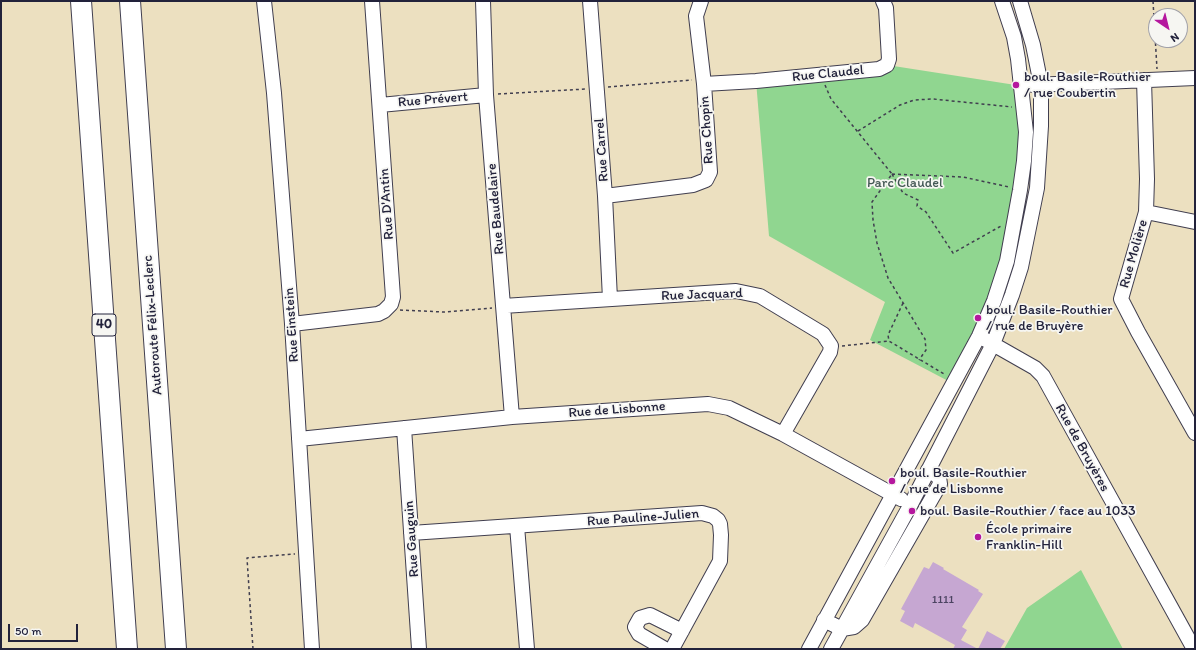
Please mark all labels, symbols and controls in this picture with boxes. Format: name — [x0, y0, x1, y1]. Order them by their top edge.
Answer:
north arrow — [1148, 8, 1188, 48]
text: N — [1168, 30, 1181, 45]
street label: Rue Claudel — [791, 62, 865, 86]
place label: boul. Basile-Routhier / rue Coubertin — [1024, 69, 1151, 102]
marker: boul. Basile-Routhier / rue Coubertin — [1011, 80, 1021, 90]
street label: Rue Prévert — [397, 89, 469, 111]
street label: Rue Chopin — [696, 95, 718, 165]
street label: Rue Carrel — [591, 118, 613, 182]
street label: Rue Baudelaire — [484, 163, 508, 255]
street label: Rue D'Antin — [376, 168, 398, 240]
park label: Parc Claudel — [867, 175, 943, 191]
street label: Rue Molière — [1116, 218, 1152, 290]
street label: Autoroute Félix-Leclerc — [140, 255, 166, 395]
street label: Rue Jacquard — [661, 285, 743, 305]
street label: Rue Einstein — [281, 287, 303, 363]
place label: boul. Basile-Routhier / rue de Bruyère — [986, 302, 1113, 334]
marker: boul. Basile-Routhier / rue de Bruyère — [973, 313, 983, 323]
road number: 40 — [92, 314, 116, 336]
street label: Rue de Lisbonne — [568, 398, 666, 422]
street label: Rue de Bruyères — [1051, 401, 1113, 495]
place label: boul. Basile-Routhier / rue de Lisbonne — [900, 465, 1027, 498]
marker: boul. Basile-Routhier / rue de Lisbonne — [887, 476, 897, 486]
street label: Rue Gauguin — [401, 500, 423, 578]
place label: boul. Basile-Routhier / face au 1033 — [920, 503, 1136, 519]
street label: Rue Pauline-Julien — [586, 506, 700, 530]
marker: boul. Basile-Routhier / face au 1033 — [907, 506, 917, 516]
place label: École primaire Franklin-Hill — [986, 521, 1072, 554]
marker: École primaire Franklin-Hill — [973, 532, 983, 542]
house number: 1111 — [932, 593, 954, 607]
scale bar — [10, 616, 80, 642]
text: 50 m — [15, 624, 41, 638]

